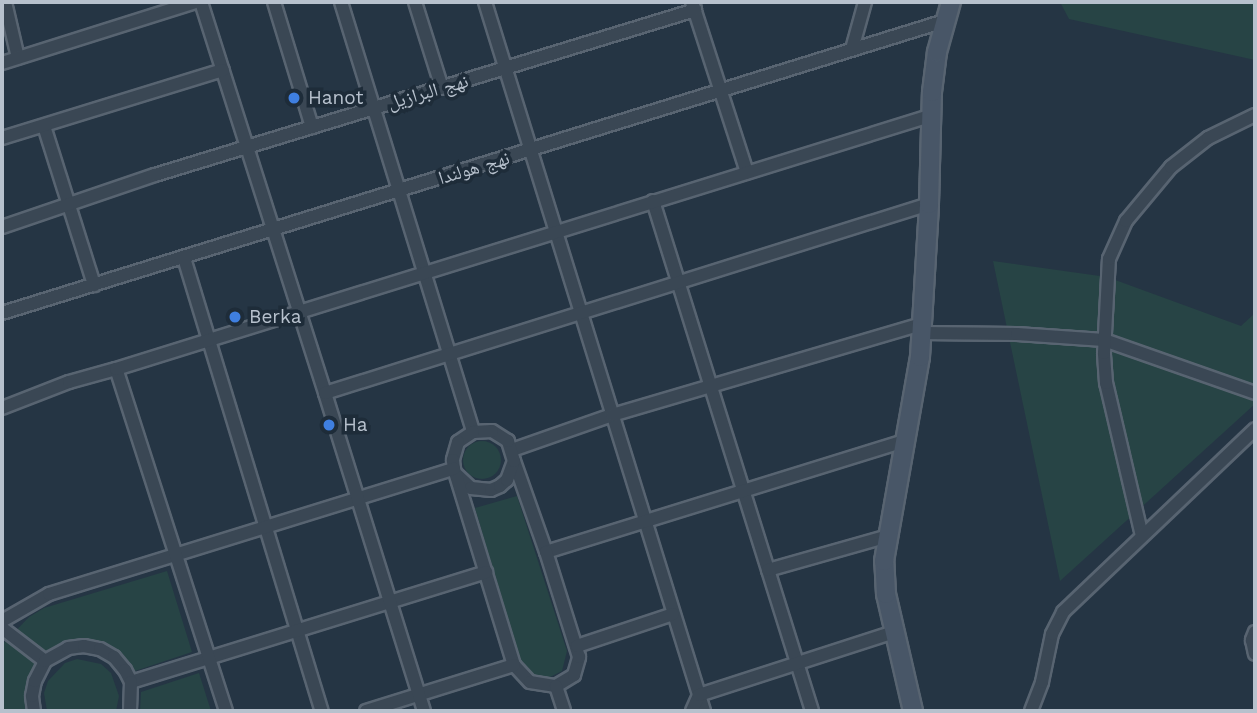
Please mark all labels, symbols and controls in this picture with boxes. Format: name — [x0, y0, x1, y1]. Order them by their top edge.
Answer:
street label: نهج البرازيل — [385, 70, 471, 114]
place label: Hanot — [308, 87, 364, 109]
marker: Hanot — [286, 90, 302, 106]
street label: نهج هولندا — [436, 146, 512, 190]
place label: Berka — [249, 306, 301, 328]
marker: Berka — [227, 309, 243, 325]
place label: Ha — [343, 414, 368, 436]
marker: Ha — [321, 417, 337, 433]

